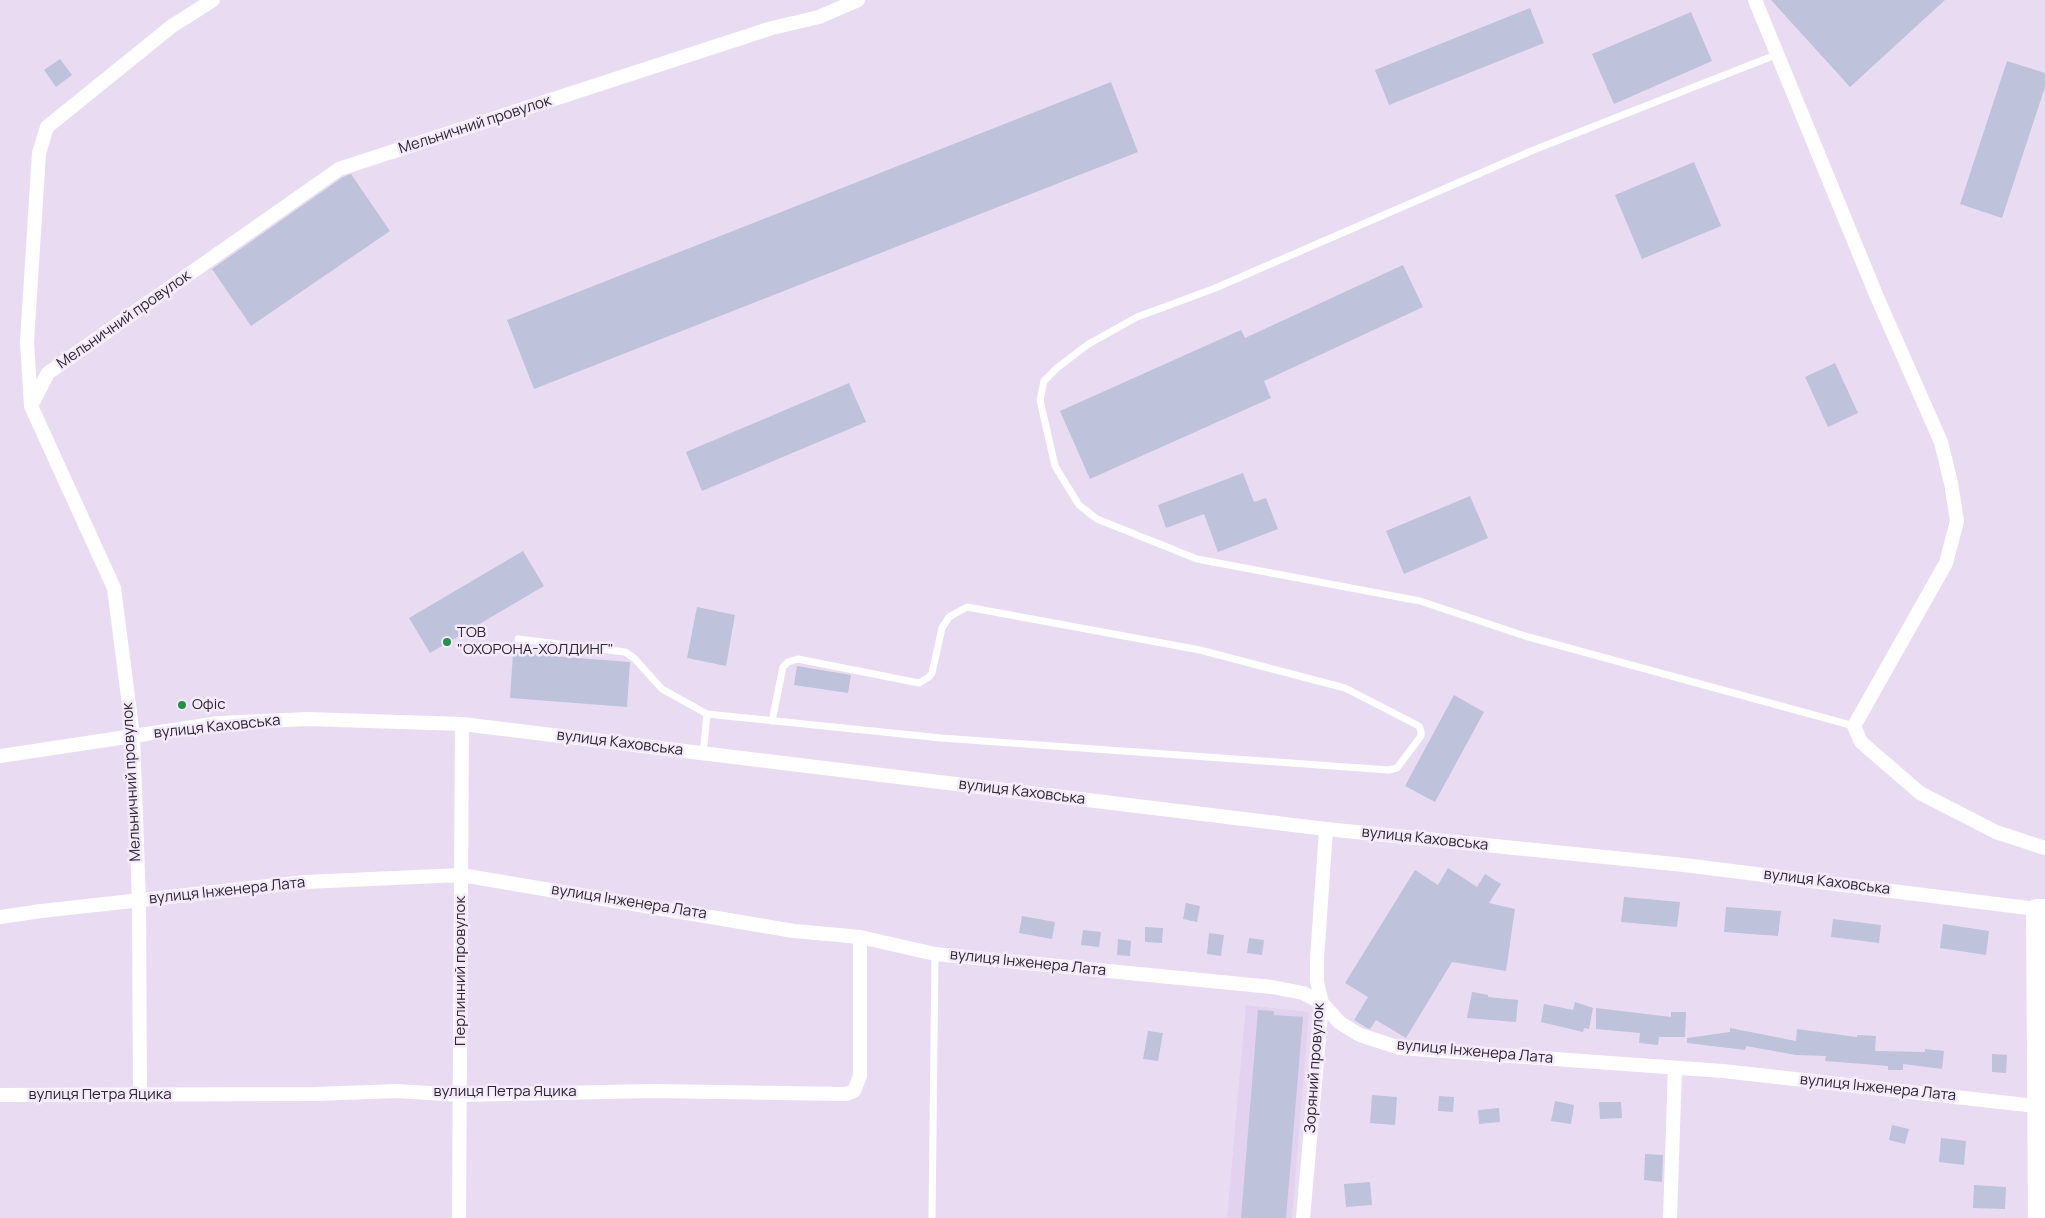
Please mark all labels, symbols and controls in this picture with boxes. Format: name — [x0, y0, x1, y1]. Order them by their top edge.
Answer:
street label: Мельничний провулок — [397, 92, 553, 158]
street label: Мельничний провулок — [54, 267, 194, 373]
place label: ТОВ "ОХОРОНА-ХОЛДИНГ" — [457, 624, 614, 659]
marker: ТОВ "ОХОРОНА-ХОЛДИНГ" — [441, 636, 453, 648]
place label: Офіс — [192, 696, 225, 714]
marker: Офіс — [176, 699, 188, 711]
street label: Мельничний провулок — [119, 702, 145, 862]
street label: вулиця Каховська — [153, 711, 281, 743]
street label: вулиця Каховська — [556, 726, 684, 760]
street label: вулиця Каховська — [958, 775, 1086, 809]
street label: вулиця Каховська — [1361, 823, 1489, 855]
street label: вулиця Каховська — [1763, 865, 1891, 899]
street label: вулиця Інженера Лата — [148, 874, 306, 908]
street label: вулиця Інженера Лата — [550, 881, 708, 923]
street label: Перлинний провулок — [452, 896, 470, 1046]
street label: вулиця Інженера Лата — [949, 946, 1107, 980]
street label: Зоряний провулок — [1301, 1002, 1329, 1134]
street label: вулиця Інженера Лата — [1396, 1036, 1554, 1068]
street label: вулиця Інженера Лата — [1799, 1071, 1957, 1105]
street label: вулиця Петра Яцика — [433, 1083, 577, 1101]
street label: вулиця Петра Яцика — [28, 1086, 172, 1104]

